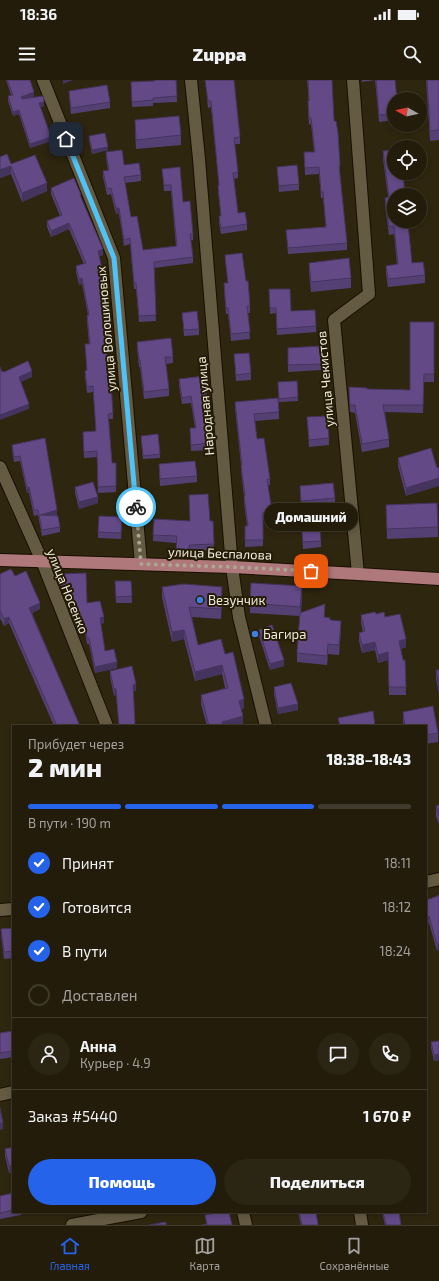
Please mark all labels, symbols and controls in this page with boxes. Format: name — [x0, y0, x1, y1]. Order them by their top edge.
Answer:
text: 18:36 — [20, 5, 57, 23]
icon: menu — [16, 43, 38, 65]
text: Zuppa — [192, 43, 247, 65]
icon: search — [401, 43, 423, 65]
north arrow — [387, 92, 427, 132]
map controls — [387, 92, 427, 228]
pin — [49, 122, 83, 156]
icon: home — [55, 128, 77, 150]
button: locate — [387, 140, 427, 180]
button: layers — [387, 188, 427, 228]
street label: улица Волошиновых — [93, 266, 119, 392]
street label: улица Чекистов — [313, 330, 337, 428]
street label: Народная улица — [193, 356, 217, 456]
courier — [116, 487, 156, 527]
icon: bike — [125, 496, 147, 518]
callout: Домашний — [264, 503, 358, 531]
text: Домашний — [275, 509, 347, 525]
street label: улица Беспалова — [168, 543, 272, 563]
street label: улица Носенко — [44, 546, 92, 636]
pin — [294, 554, 328, 588]
icon: bag — [300, 560, 322, 582]
place label: Везунчик — [208, 592, 265, 608]
marker: Везунчик — [195, 595, 205, 605]
place label: Багира — [263, 626, 306, 642]
marker: Багира — [250, 629, 260, 639]
text: Прибудет через — [28, 736, 124, 752]
text: 18:38–18:43 — [326, 750, 411, 768]
text: 2 мин — [28, 751, 102, 782]
text: В пути · 190 m — [28, 815, 111, 831]
icon: check — [28, 852, 50, 874]
text: Принят — [62, 854, 114, 872]
text: 18:11 — [385, 855, 411, 871]
icon: check — [28, 896, 50, 918]
text: Готовится — [62, 898, 132, 916]
text: 18:12 — [382, 899, 411, 915]
icon: check — [28, 940, 50, 962]
text: В пути — [62, 942, 107, 960]
text: 18:24 — [380, 943, 411, 959]
text: Доставлен — [62, 986, 138, 1004]
button: person — [28, 1033, 70, 1075]
button: chat — [317, 1033, 359, 1075]
button: phone — [369, 1033, 411, 1075]
text: Анна — [80, 1037, 117, 1055]
text: Курьер · 4.9 — [80, 1055, 151, 1071]
text: Заказ #5440 — [28, 1107, 117, 1125]
text: 1 670 ₽ — [363, 1107, 411, 1125]
button: Помощь — [28, 1159, 216, 1205]
button: Поделиться — [224, 1159, 411, 1205]
tab: Главная — [50, 1235, 90, 1272]
tab: Карта — [190, 1235, 220, 1272]
tab: Сохранённые — [320, 1235, 389, 1272]

